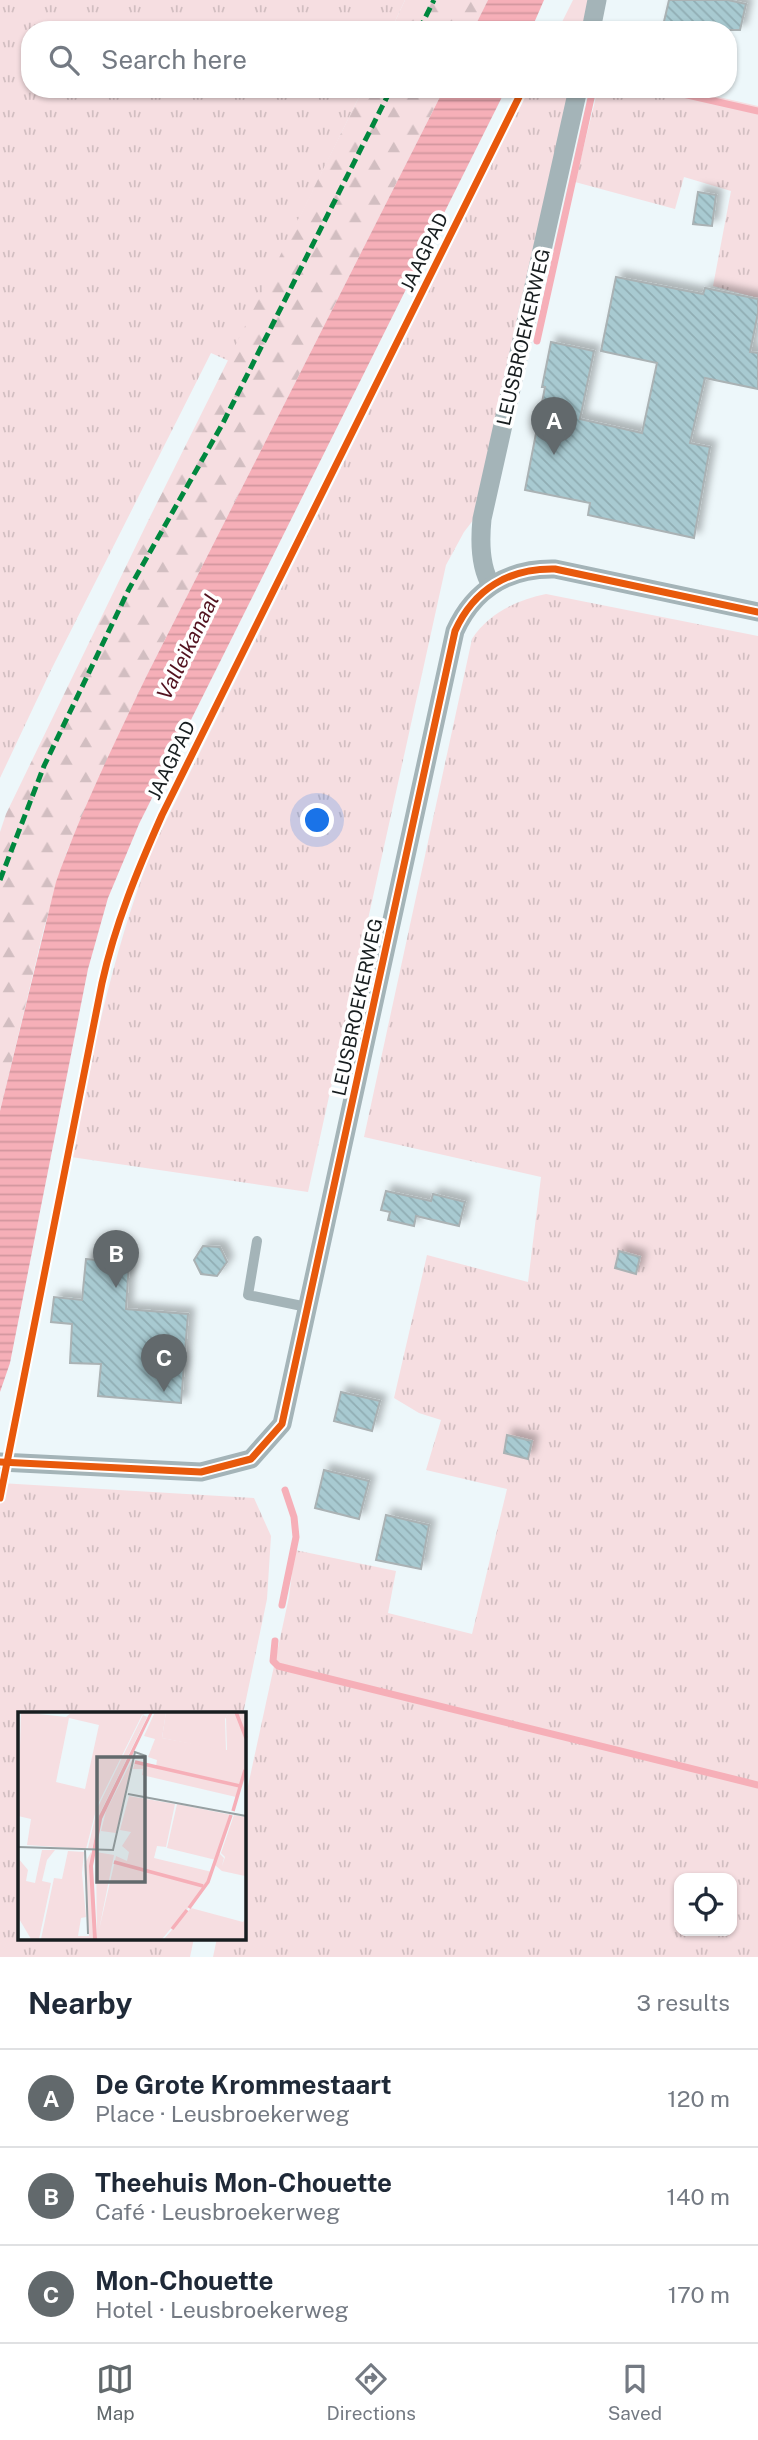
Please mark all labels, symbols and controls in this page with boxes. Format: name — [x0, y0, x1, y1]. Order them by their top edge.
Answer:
search box — [21, 21, 737, 98]
icon: search — [45, 41, 83, 79]
text: Search here — [101, 44, 247, 75]
street label: JAAGPAD — [396, 209, 452, 295]
street label: LEUSBROEKERWEG — [492, 246, 554, 428]
pin: A — [531, 397, 577, 455]
water label: Valleikanaal — [151, 590, 224, 704]
street label: JAAGPAD — [143, 717, 199, 803]
your location — [300, 803, 334, 837]
street label: LEUSBROEKERWEG — [327, 916, 387, 1098]
pin: B — [93, 1230, 139, 1288]
pin: C — [141, 1334, 187, 1392]
inset map — [18, 1712, 245, 1940]
map controls — [674, 1873, 737, 1936]
button: locate — [674, 1873, 737, 1936]
text: Nearby — [28, 1985, 132, 2021]
text: 3 results — [636, 1989, 730, 2016]
text: De Grote Krommestaart — [95, 2069, 392, 2100]
text: A — [43, 2085, 59, 2112]
text: 120 m — [667, 2085, 730, 2112]
text: Place · Leusbroekerweg — [95, 2100, 350, 2127]
text: Theehuis Mon-Chouette — [95, 2167, 392, 2198]
text: B — [43, 2183, 59, 2210]
text: 140 m — [667, 2183, 730, 2210]
text: Café · Leusbroekerweg — [95, 2198, 340, 2225]
text: Mon-Chouette — [95, 2265, 273, 2296]
text: C — [43, 2281, 59, 2308]
text: 170 m — [668, 2281, 730, 2308]
text: Hotel · Leusbroekerweg — [95, 2296, 349, 2323]
tab: Map — [96, 2360, 135, 2424]
tab: Directions — [327, 2360, 416, 2424]
tab: Saved — [608, 2360, 662, 2424]

